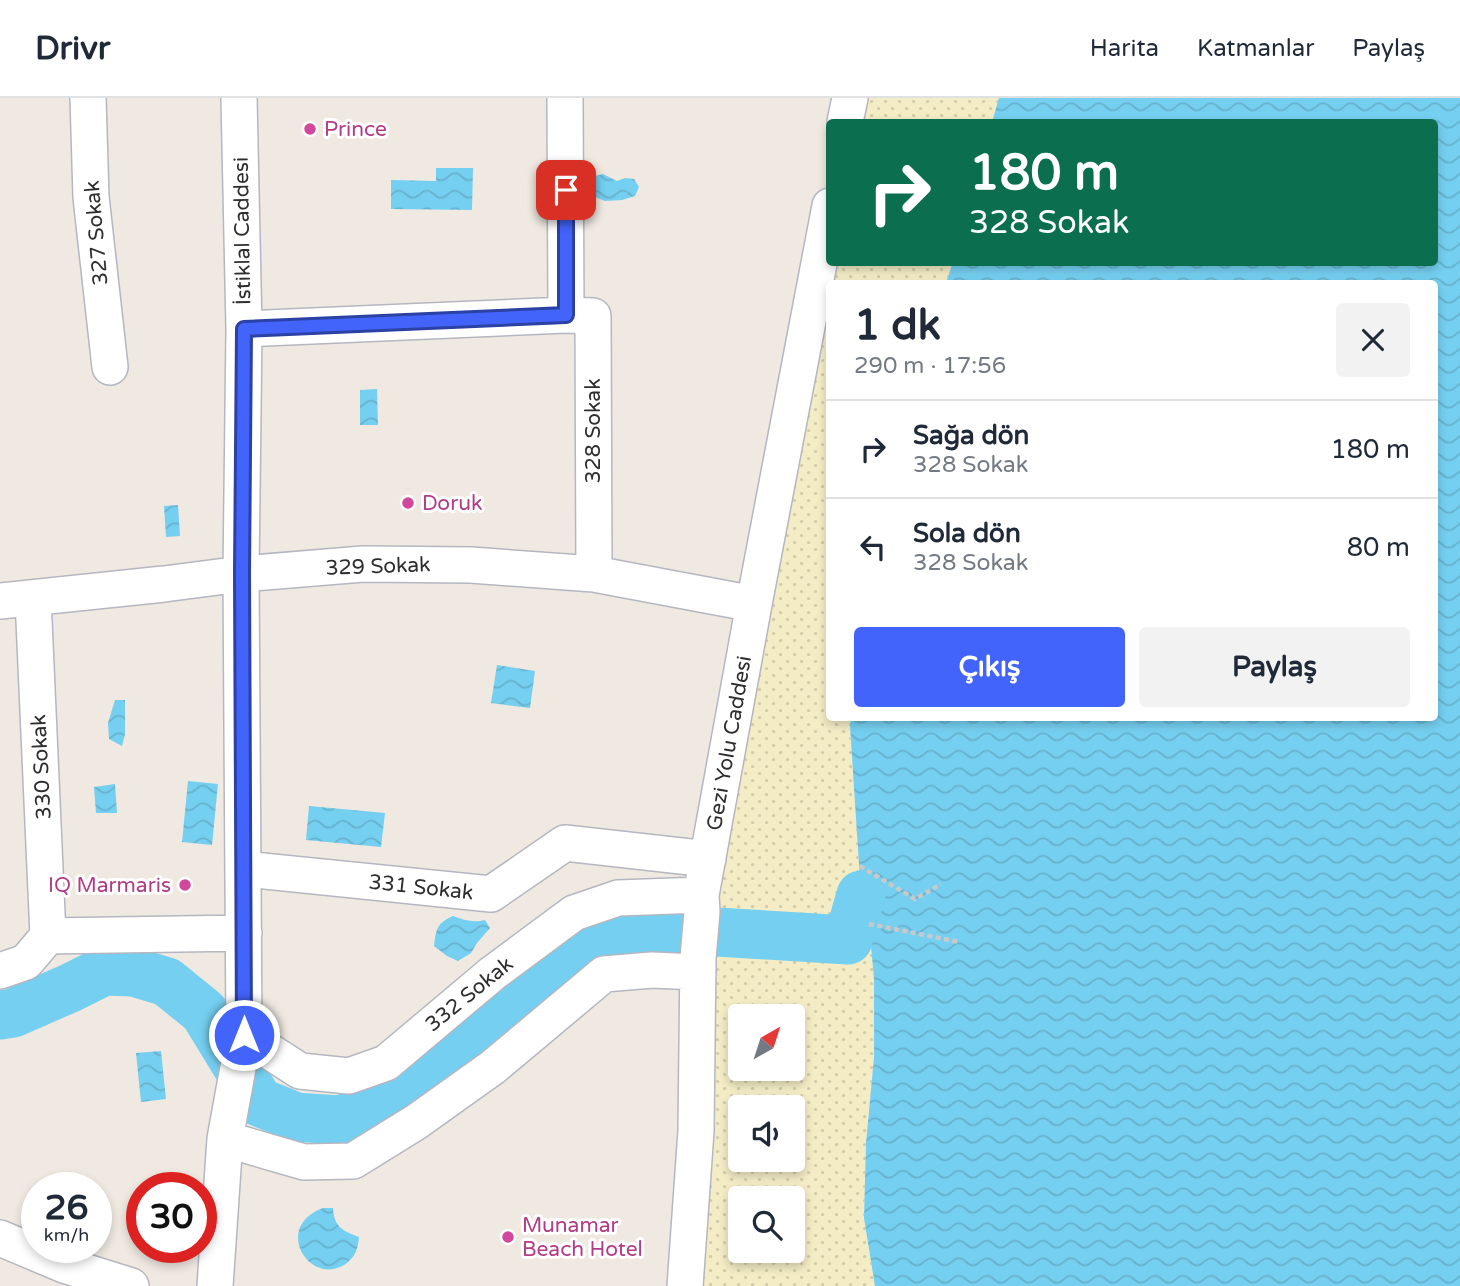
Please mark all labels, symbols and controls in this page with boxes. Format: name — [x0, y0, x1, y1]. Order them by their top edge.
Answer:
text: Drivr — [35, 29, 110, 68]
text: Harita — [1090, 34, 1159, 63]
text: Katmanlar — [1197, 34, 1314, 63]
text: Paylaş — [1352, 34, 1425, 63]
place label: Prince — [324, 117, 387, 142]
marker: Prince — [302, 121, 318, 137]
text: 180 m — [969, 144, 1119, 203]
icon: right — [854, 147, 945, 238]
street label: İstiklal Caddesi — [229, 157, 256, 305]
pin — [536, 160, 596, 220]
icon: arrive — [547, 171, 585, 209]
street label: 327 Sokak — [79, 179, 114, 286]
text: 328 Sokak — [969, 204, 1129, 242]
text: 1 dk — [854, 300, 941, 351]
button: close — [1336, 303, 1410, 377]
text: 290 m · 17:56 — [854, 352, 1006, 380]
street label: 328 Sokak — [581, 378, 606, 484]
text: Sağa dön — [913, 420, 1029, 451]
icon: right — [854, 430, 892, 468]
text: 180 m — [1330, 434, 1410, 465]
text: 328 Sokak — [913, 451, 1028, 479]
place label: Doruk — [422, 491, 482, 516]
marker: Doruk — [400, 495, 416, 511]
text: Sola dön — [913, 518, 1021, 549]
icon: left — [854, 528, 892, 566]
text: 80 m — [1347, 532, 1410, 563]
text: 328 Sokak — [913, 549, 1028, 577]
street label: 329 Sokak — [325, 552, 431, 581]
button: Çıkış — [854, 627, 1125, 707]
button: Paylaş — [1139, 627, 1410, 707]
street label: Gezi Yolu Caddesi — [702, 654, 757, 832]
street label: 330 Sokak — [26, 714, 57, 820]
street label: 331 Sokak — [367, 870, 475, 905]
place label: IQ Marmaris — [48, 873, 171, 898]
marker: IQ Marmaris — [177, 877, 193, 893]
street label: 332 Sokak — [421, 952, 518, 1037]
position arrow — [207, 998, 281, 1072]
north arrow — [728, 1004, 805, 1082]
map controls — [728, 1004, 805, 1263]
button: sound — [728, 1095, 805, 1172]
speed limit sign: 30 — [126, 1172, 217, 1263]
button: search — [728, 1186, 805, 1263]
text: 26 — [45, 1187, 88, 1229]
place label: Munamar Beach Hotel — [522, 1213, 643, 1262]
text: km/h — [44, 1224, 89, 1246]
marker: Munamar Beach Hotel — [500, 1229, 516, 1245]

